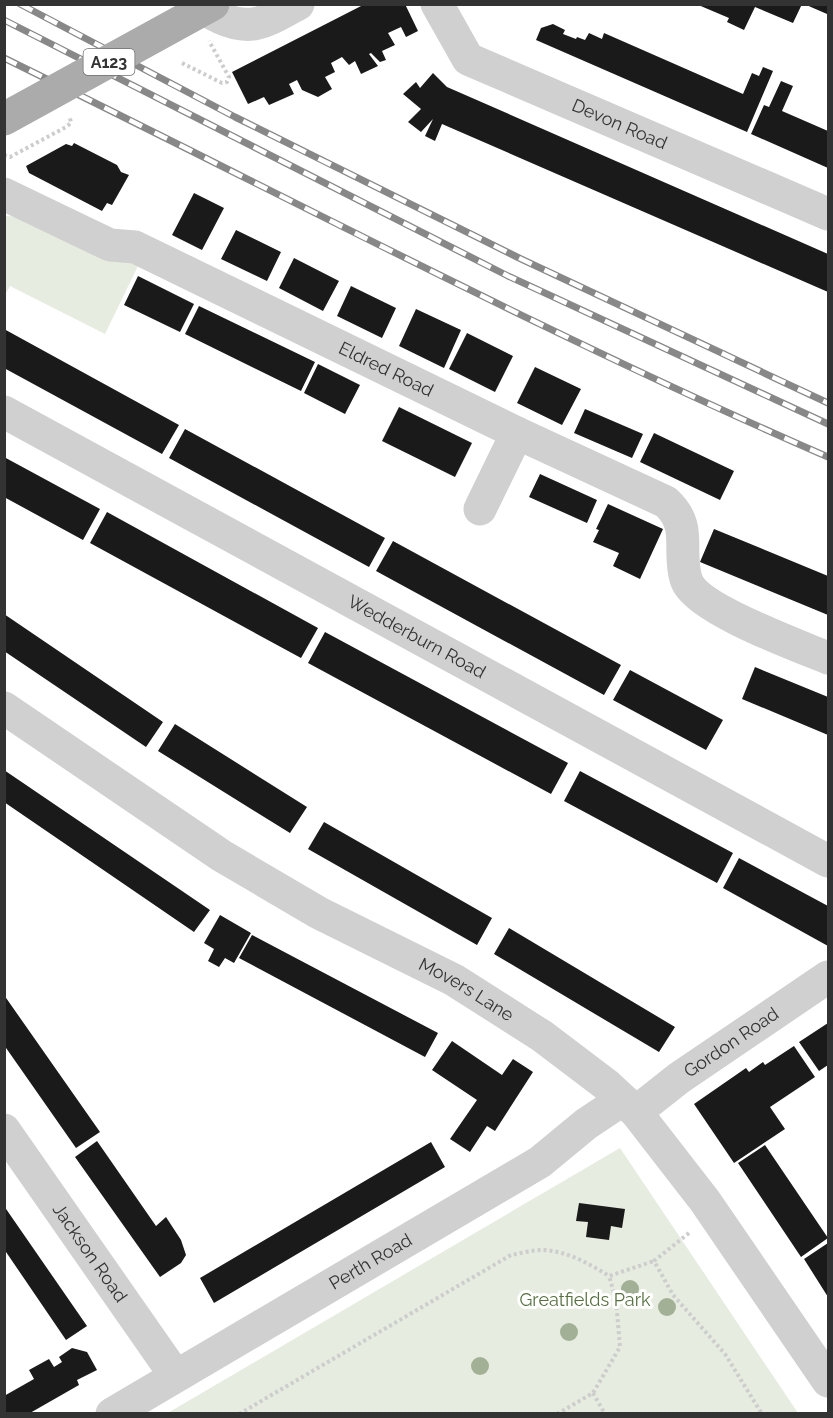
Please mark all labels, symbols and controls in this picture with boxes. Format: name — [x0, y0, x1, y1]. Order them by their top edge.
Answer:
road number: A123 — [84, 49, 134, 75]
street label: Devon Road — [569, 94, 670, 153]
street label: Eldred Road — [336, 337, 437, 401]
street label: Wedderburn Road — [344, 590, 490, 683]
street label: Movers Lane — [415, 953, 518, 1026]
street label: Gordon Road — [680, 1003, 782, 1082]
street label: Jackson Road — [49, 1199, 132, 1306]
street label: Perth Road — [325, 1229, 415, 1294]
park label: Greatfields Park — [519, 1289, 651, 1310]

